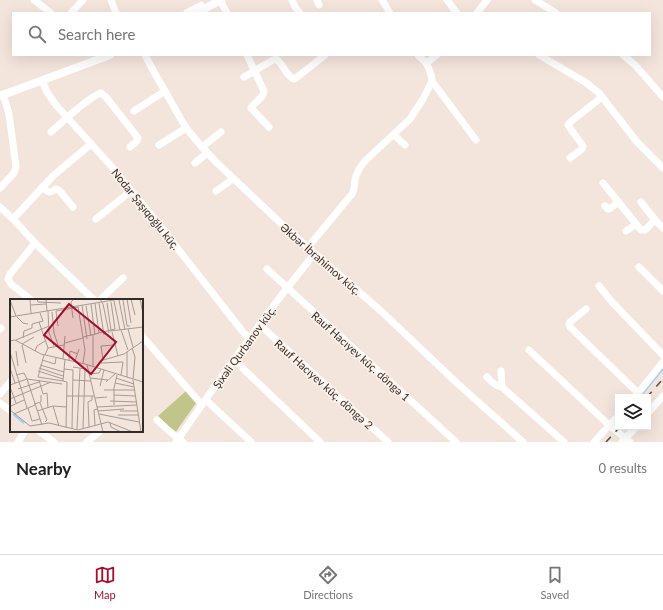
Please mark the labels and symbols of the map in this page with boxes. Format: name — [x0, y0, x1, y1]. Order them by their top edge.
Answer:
street label: Nodar Şaşıqoğlu küç. — [109, 166, 183, 252]
street label: Əkbər İbrahimov küç. — [278, 221, 364, 297]
inset map — [10, 299, 143, 432]
street label: Şıxəli Qurbanov küç. — [210, 303, 278, 391]
street label: Rauf Hacıyev küç. döngə 1 — [309, 308, 413, 404]
street label: Rauf Hacıyev küç. döngə 2 — [272, 336, 376, 432]

